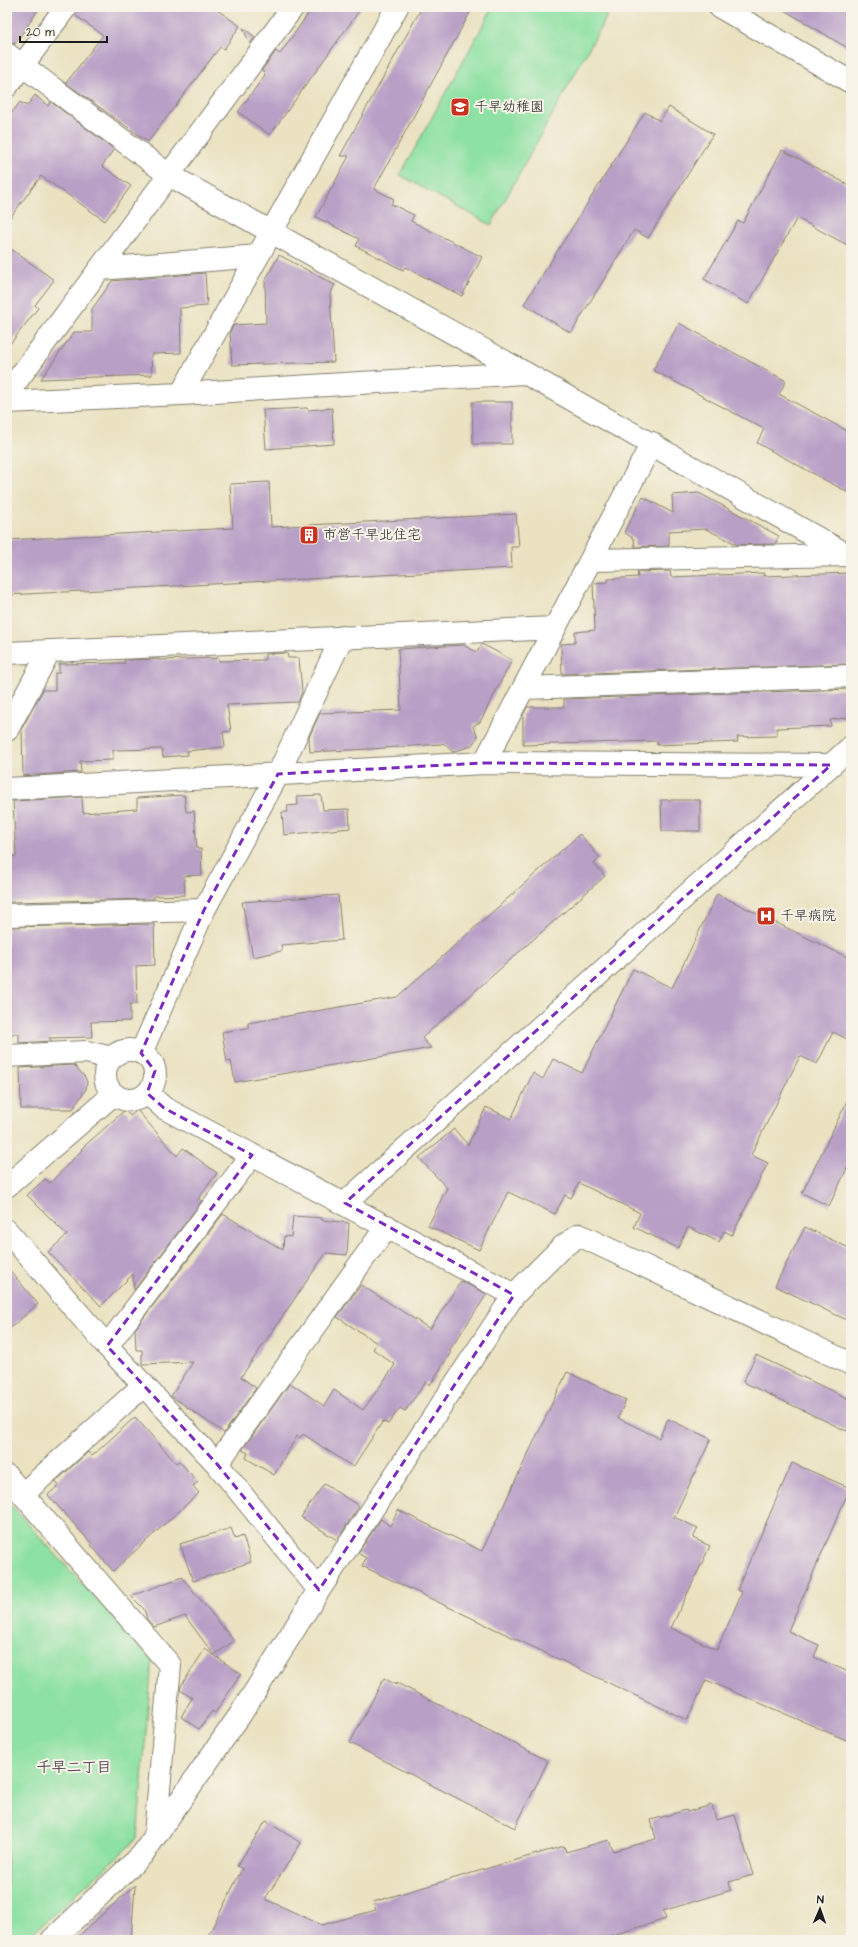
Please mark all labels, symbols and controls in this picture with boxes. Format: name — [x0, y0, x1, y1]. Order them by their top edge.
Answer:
scale bar — [20, 18, 107, 44]
text: 20 m — [26, 24, 55, 41]
school or university icon: 千早幼稚園 — [449, 96, 471, 118]
place label: 千早幼稚園 — [474, 97, 544, 117]
building icon: 市営千早北住宅 — [298, 524, 320, 546]
place label: 市営千早北住宅 — [323, 525, 421, 545]
hospital icon: 千早病院 — [755, 905, 777, 927]
place label: 千早病院 — [780, 906, 836, 926]
district label: 千早二丁目 — [36, 1757, 112, 1778]
north arrow — [800, 1889, 840, 1929]
text: N — [817, 1892, 824, 1907]

